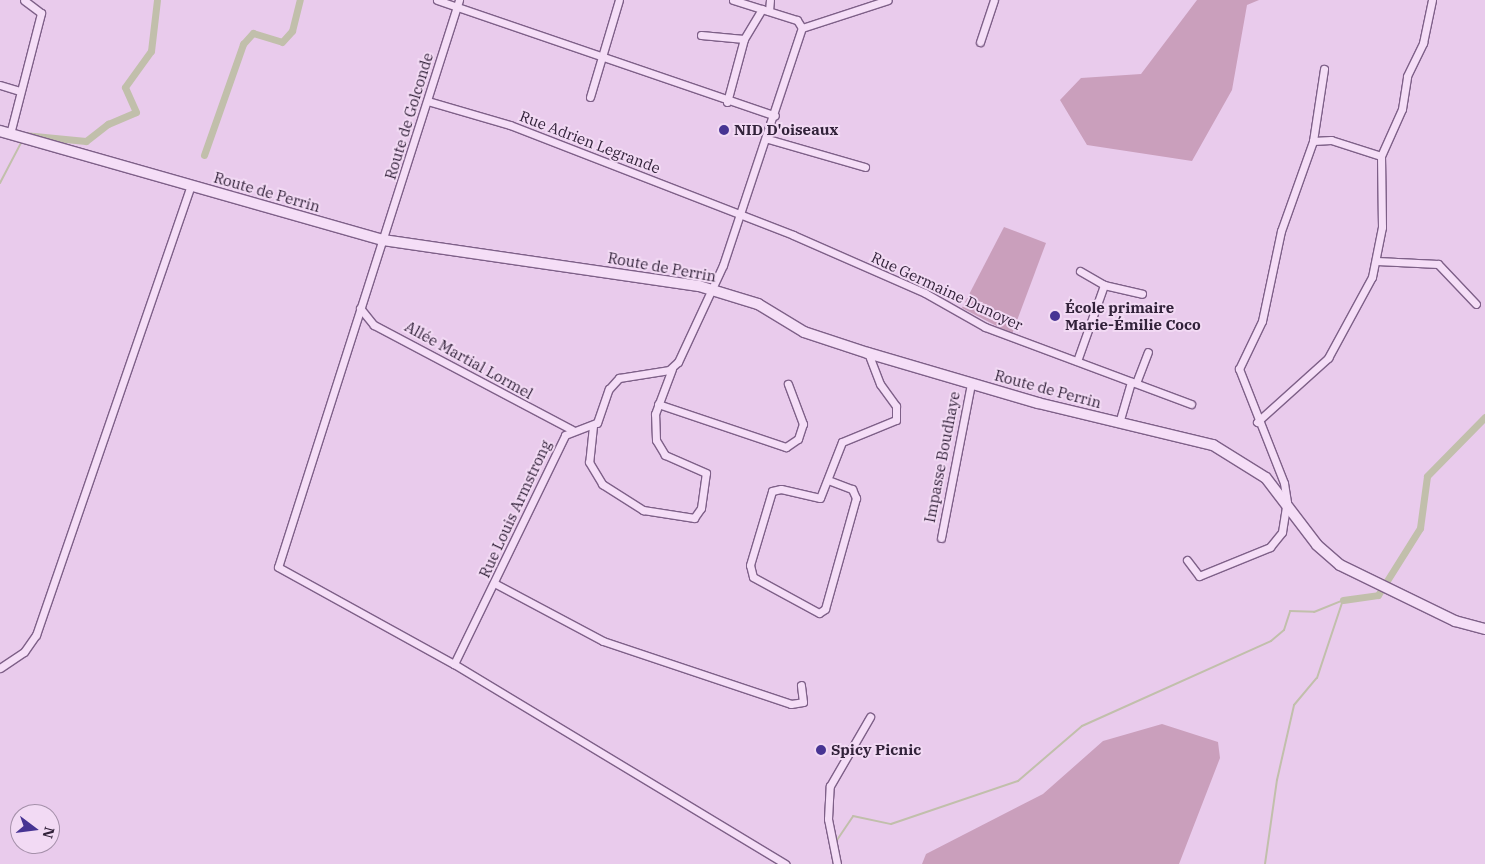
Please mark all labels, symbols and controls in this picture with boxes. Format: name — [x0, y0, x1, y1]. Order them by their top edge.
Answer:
street label: Route de Golconde — [381, 50, 437, 182]
street label: Rue Adrien Legrande — [517, 107, 663, 177]
place label: NID D'oiseaux — [734, 121, 838, 139]
marker: NID D'oiseaux — [718, 124, 730, 136]
street label: Route de Perrin — [212, 168, 322, 216]
street label: Rue Germaine Dunoyer — [868, 248, 1026, 334]
street label: Route de Perrin — [606, 249, 718, 285]
place label: École primaire Marie-Émilie Coco — [1065, 298, 1201, 333]
marker: École primaire Marie-Émilie Coco — [1049, 310, 1061, 322]
street label: Allée Martial Lormel — [402, 317, 536, 403]
street label: Route de Perrin — [993, 366, 1103, 412]
street label: Impasse Boudhaye — [920, 390, 964, 524]
street label: Rue Louis Armstrong — [475, 437, 555, 581]
place label: Spicy Picnic — [831, 741, 921, 759]
marker: Spicy Picnic — [815, 744, 827, 756]
north arrow — [10, 804, 60, 854]
text: N — [38, 825, 59, 840]

